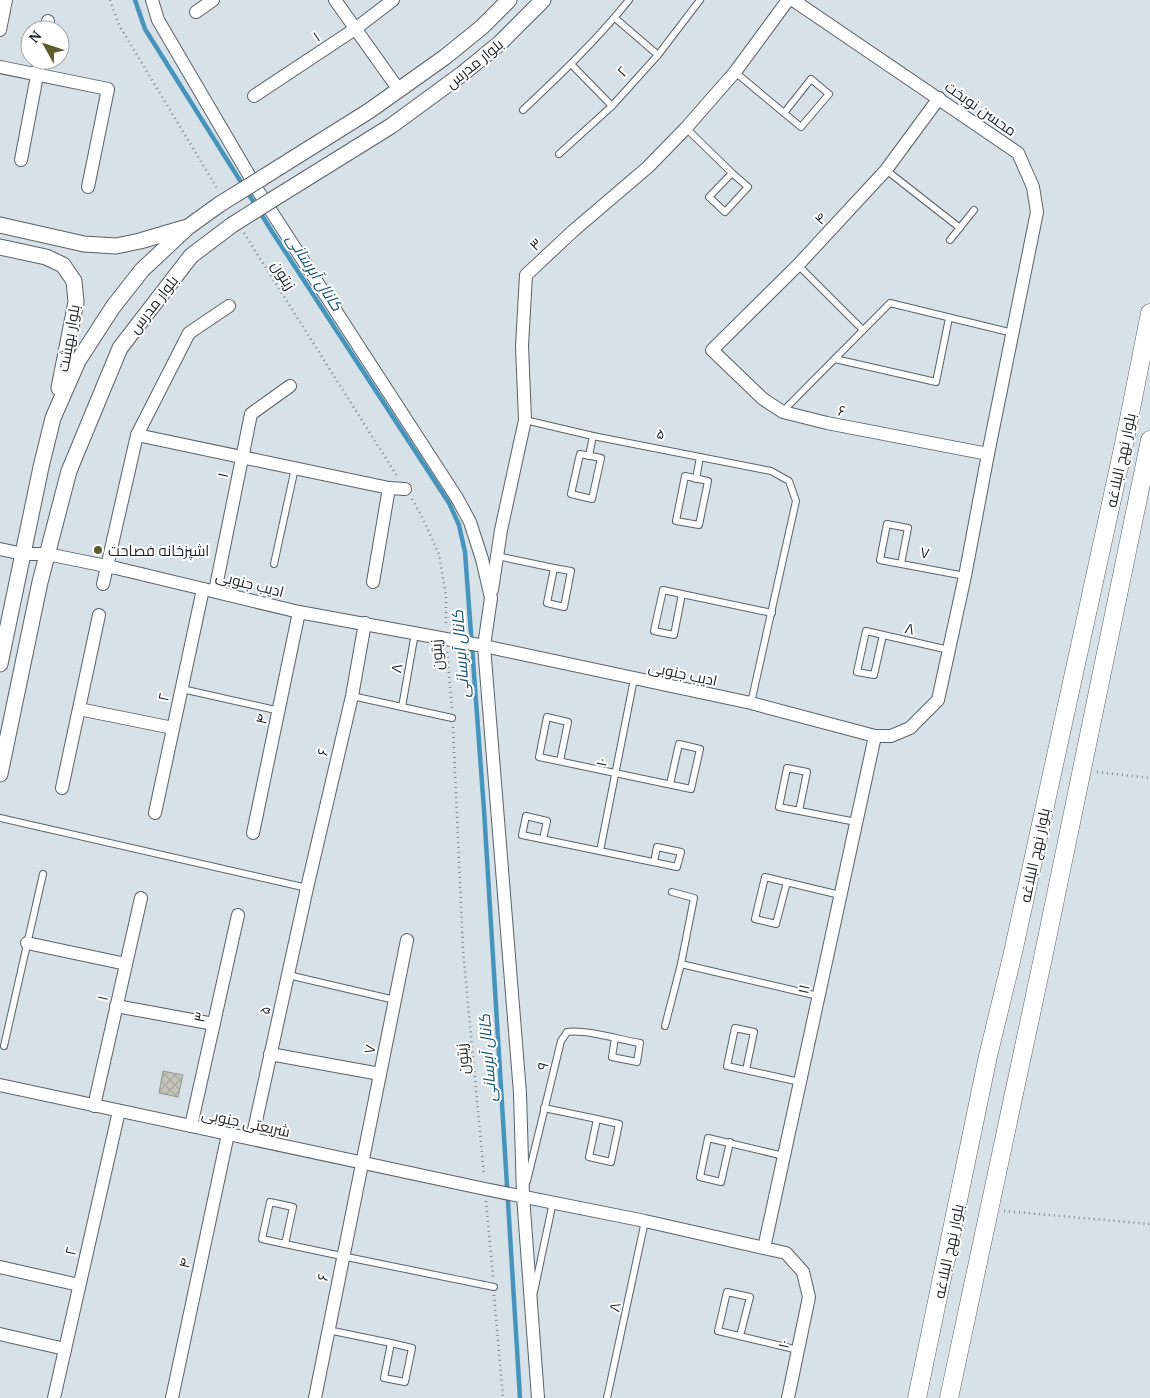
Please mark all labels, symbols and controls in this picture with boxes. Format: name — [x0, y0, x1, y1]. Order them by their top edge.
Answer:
north arrow — [20, 20, 70, 70]
text: N — [24, 26, 46, 46]
street label: ۱ — [308, 26, 324, 46]
street label: بلوار مدرس — [441, 34, 508, 93]
street label: ۲ — [612, 61, 632, 81]
street label: محسن نوبخت — [941, 76, 1021, 141]
street label: ۴ — [809, 208, 831, 228]
water label: کانال آبرسانی — [282, 229, 348, 315]
street label: ۳ — [524, 233, 546, 255]
street label: زیتون — [266, 257, 301, 294]
street label: بلوار مدرس — [124, 271, 183, 338]
street label: بلوار بهشت — [52, 303, 85, 373]
street label: ۶ — [837, 399, 847, 421]
street label: بلوار نهج البلاغه — [1100, 411, 1142, 509]
street label: ۵ — [655, 422, 667, 444]
street label: ۱ — [212, 471, 232, 479]
place label: اشپزخانه فصاحت — [108, 540, 209, 561]
street label: ۷ — [918, 541, 932, 563]
marker: اشپزخانه فصاحت — [92, 544, 104, 556]
street label: ادیب جنوبی — [213, 565, 286, 602]
water label: کانال آبرسانی — [446, 609, 474, 699]
street label: ۸ — [903, 617, 917, 639]
street label: زیتون — [425, 639, 448, 671]
street label: ادیب جنوبی — [647, 656, 719, 691]
street label: ۸ — [385, 662, 407, 674]
street label: ۲ — [152, 691, 174, 703]
street label: ۴ — [250, 712, 272, 726]
street label: ۶ — [311, 746, 333, 758]
street label: ۱۰ — [590, 756, 612, 768]
street label: بلوار نهج البلاغه — [1014, 806, 1056, 904]
street label: ۱۱ — [792, 982, 814, 996]
street label: ۱ — [92, 993, 112, 1003]
street label: ۵ — [253, 1004, 275, 1016]
street label: ۳ — [188, 1010, 210, 1024]
water label: کانال آبرسانی — [473, 1013, 501, 1103]
street label: ۷ — [358, 1042, 380, 1056]
street label: زیتون — [451, 1043, 474, 1075]
street label: ۹ — [531, 1060, 553, 1072]
street label: شریعتی جنوبی — [200, 1103, 292, 1142]
street label: بلوار نهج البلاغه — [928, 1202, 970, 1300]
street label: ۲ — [59, 1245, 81, 1257]
street label: ۴ — [173, 1256, 195, 1270]
street label: ۶ — [311, 1272, 333, 1282]
street label: ۸ — [603, 1300, 625, 1314]
street label: ۱۰ — [772, 1338, 794, 1350]

